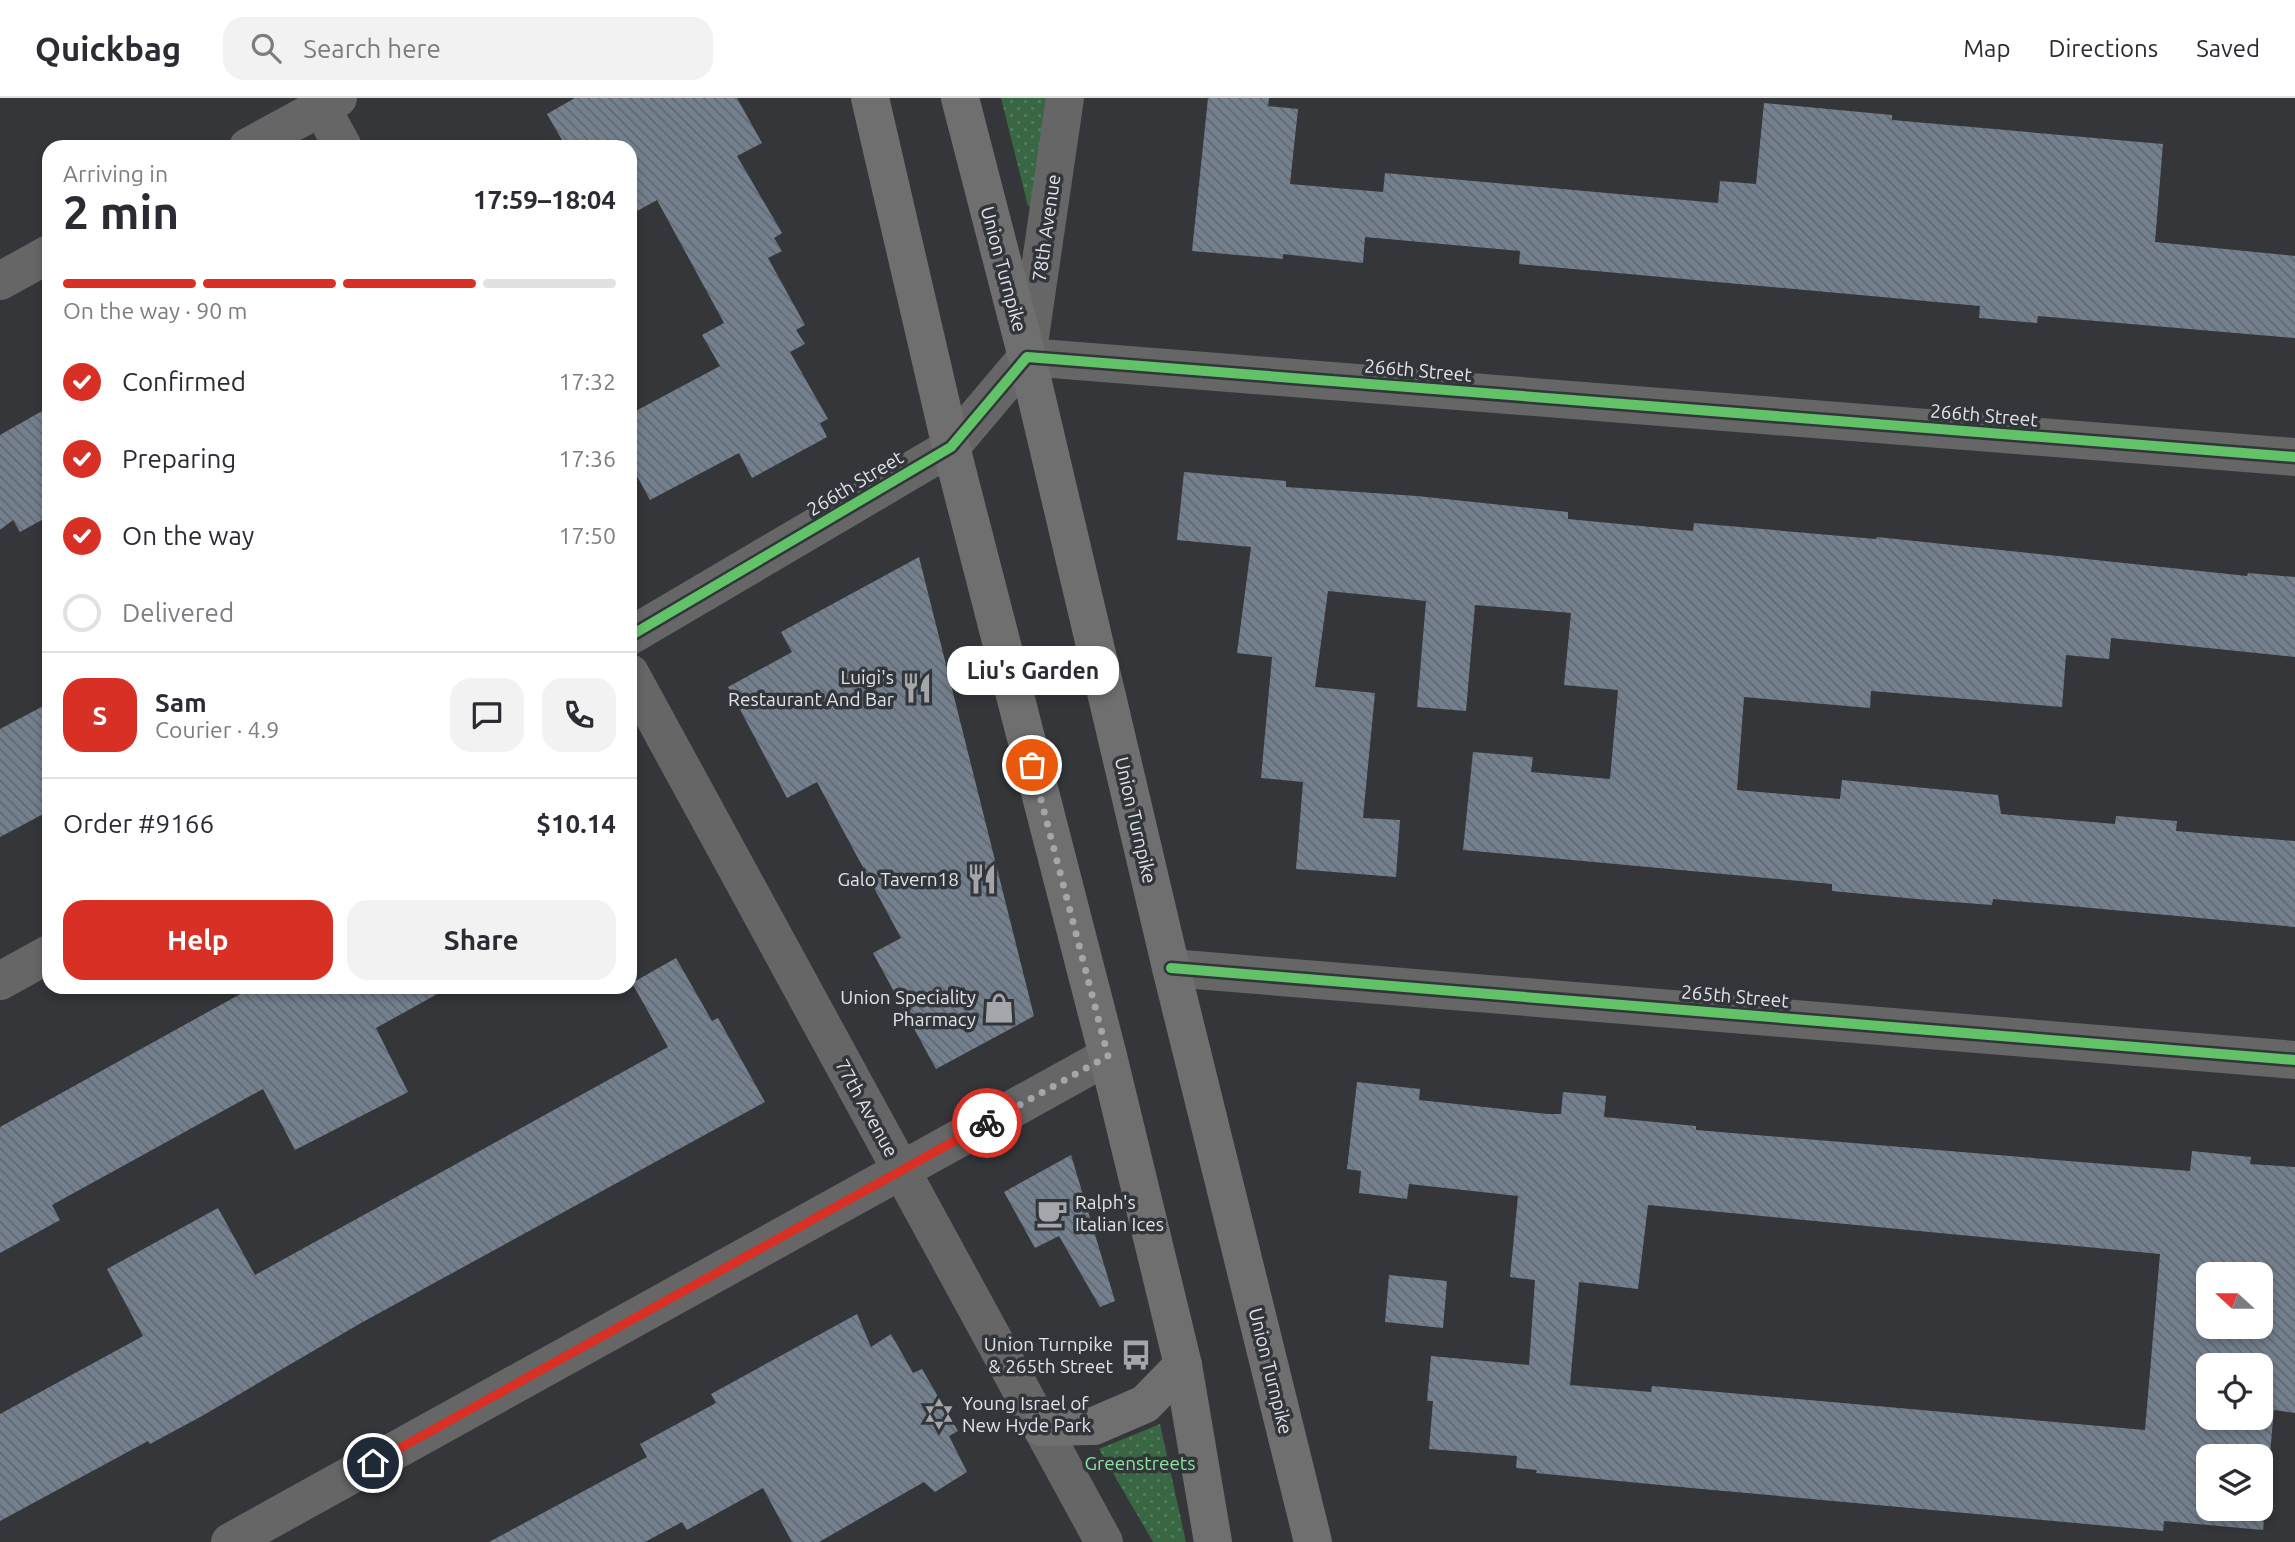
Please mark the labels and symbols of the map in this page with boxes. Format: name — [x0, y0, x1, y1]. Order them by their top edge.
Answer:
street label: 78th Avenue — [1028, 173, 1064, 283]
street label: Union Turnpike — [977, 204, 1031, 334]
street label: 266th Street — [1363, 354, 1473, 386]
street label: 266th Street — [1929, 399, 2039, 431]
street label: 266th Street — [803, 446, 907, 520]
callout: Liu's Garden — [946, 646, 1118, 695]
place label: Luigi's Restaurant And Bar — [728, 666, 894, 710]
restaurant icon: Luigi's Restaurant And Bar — [900, 671, 934, 705]
pin — [1002, 735, 1062, 795]
street label: Union Turnpike — [1111, 755, 1161, 885]
restaurant icon: Galo Tavern18 — [965, 862, 999, 896]
place label: Galo Tavern18 — [837, 868, 959, 890]
street label: 265th Street — [1680, 980, 1790, 1012]
place label: Union Speciality Pharmacy — [840, 986, 976, 1030]
shop icon: Union Speciality Pharmacy — [982, 991, 1016, 1025]
street label: 77th Avenue — [831, 1055, 903, 1161]
courier — [952, 1088, 1022, 1158]
place label: Ralph's Italian Ices — [1075, 1191, 1164, 1235]
cafe icon: Ralph's Italian Ices — [1035, 1196, 1069, 1230]
north arrow — [2196, 1262, 2273, 1339]
street label: Union Turnpike — [1245, 1306, 1297, 1436]
place label: Union Turnpike & 265th Street — [984, 1333, 1114, 1377]
bus stop icon: Union Turnpike & 265th Street — [1119, 1338, 1153, 1372]
place label: Young Israel of New Hyde Park — [962, 1392, 1092, 1436]
synagogue icon: Young Israel of New Hyde Park — [922, 1397, 956, 1431]
pin — [343, 1433, 403, 1493]
park label: Greenstreets — [1084, 1452, 1196, 1474]

